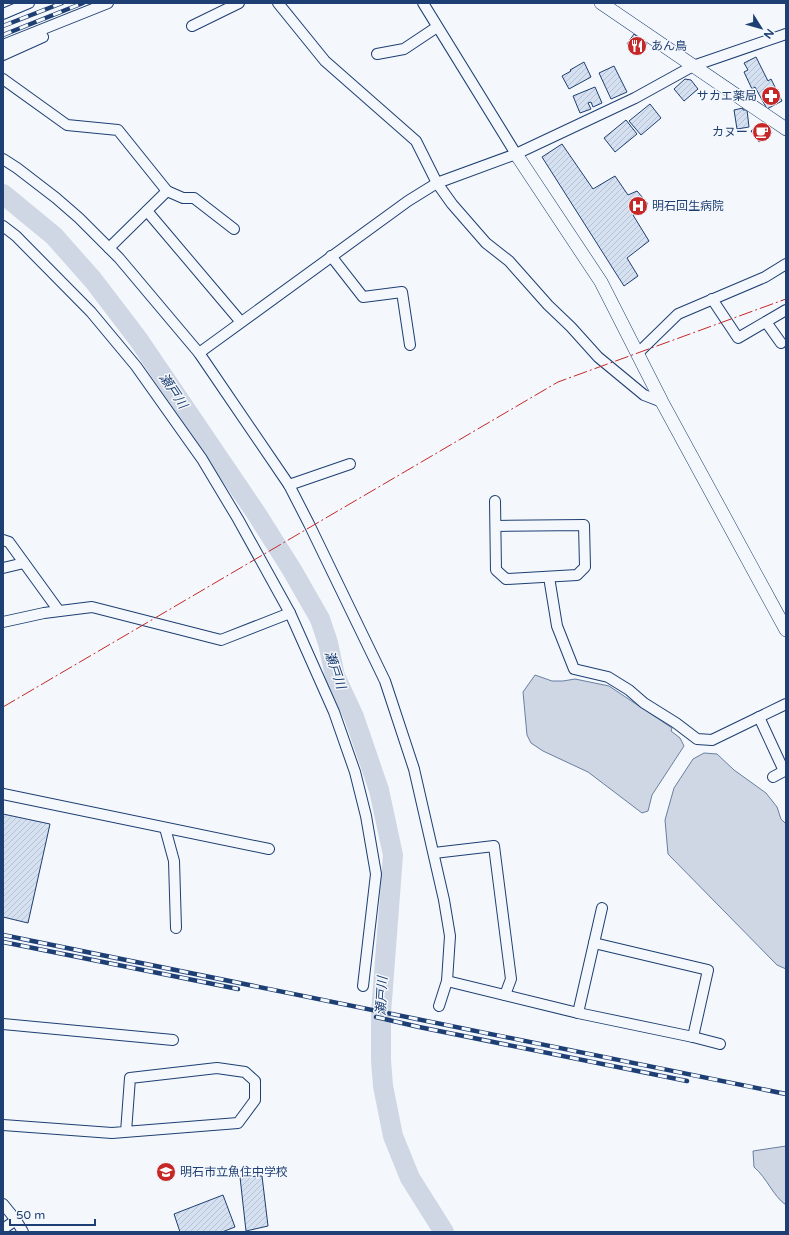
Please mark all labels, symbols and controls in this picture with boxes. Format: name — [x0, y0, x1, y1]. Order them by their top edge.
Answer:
north arrow — [741, 8, 781, 48]
text: N — [761, 26, 776, 41]
restaurant icon: あん鳥 — [626, 35, 648, 57]
place label: あん鳥 — [651, 39, 687, 53]
pharmacy icon: サカエ薬局 — [760, 85, 782, 107]
place label: サカエ薬局 — [697, 89, 757, 103]
cafe icon: カヌー — [751, 121, 773, 143]
place label: カヌー — [712, 125, 748, 139]
hospital icon: 明石回生病院 — [627, 195, 649, 217]
place label: 明石回生病院 — [652, 199, 724, 213]
water label: 瀬戸川 — [155, 370, 192, 413]
water label: 瀬戸川 — [321, 649, 350, 693]
water label: 瀬戸川 — [373, 974, 391, 1016]
school or university icon: 明石市立魚住中学校 — [155, 1161, 177, 1183]
place label: 明石市立魚住中学校 — [180, 1165, 288, 1179]
scale bar — [10, 1201, 95, 1227]
text: 50 m — [16, 1208, 45, 1222]

